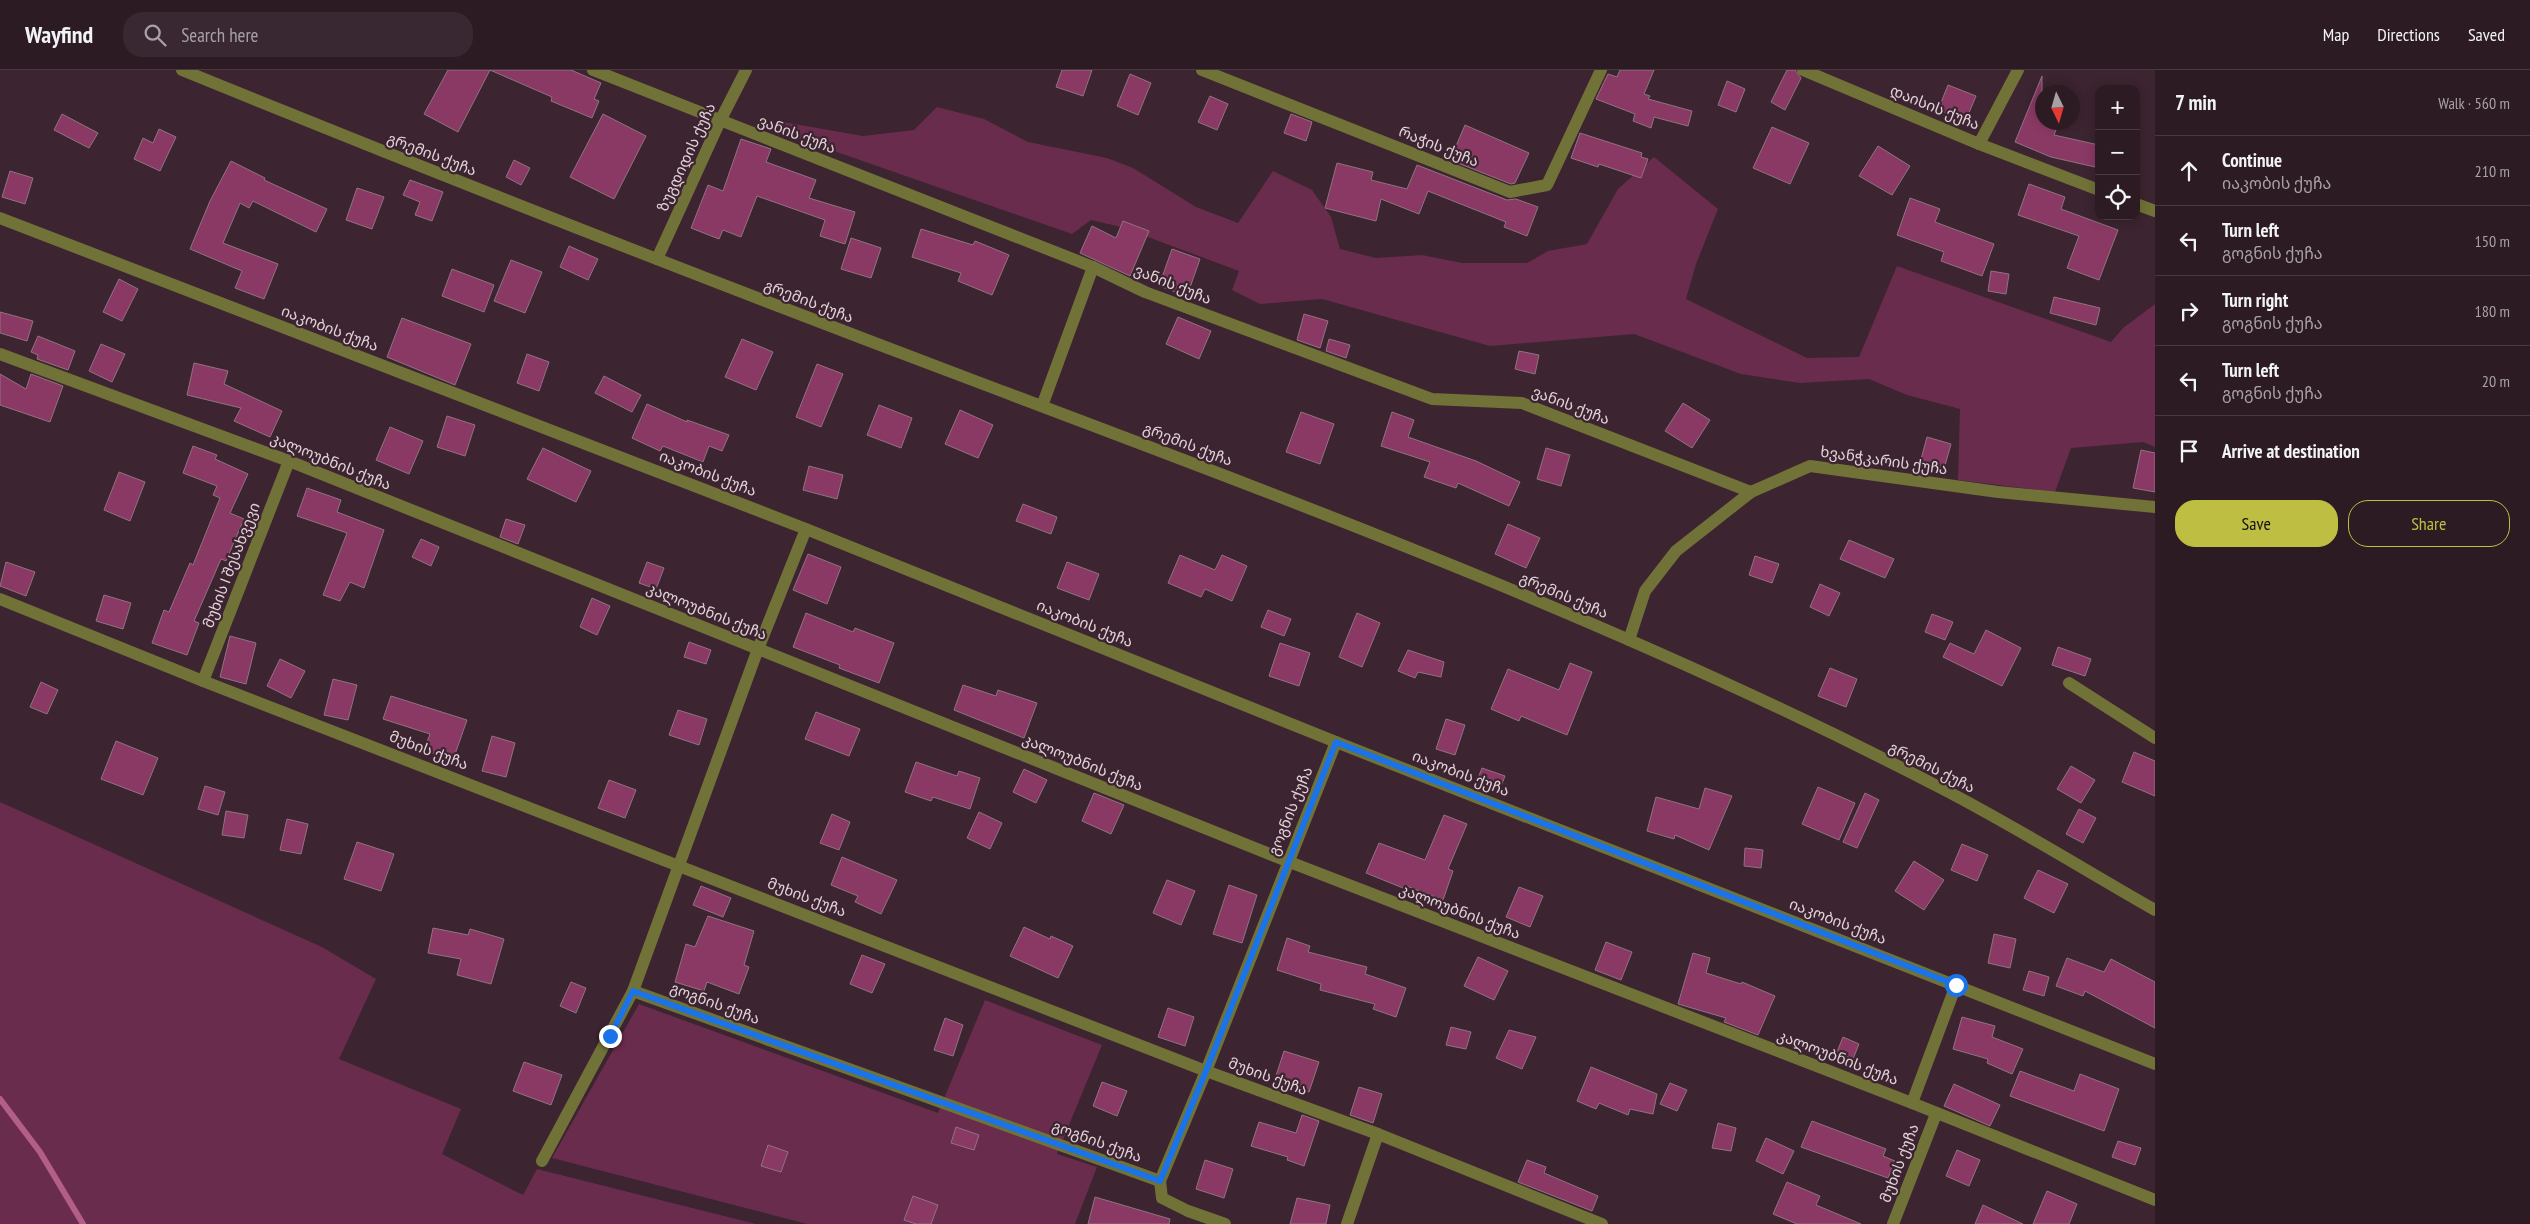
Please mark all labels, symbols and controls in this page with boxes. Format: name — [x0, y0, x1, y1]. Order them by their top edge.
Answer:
search box — [123, 12, 473, 57]
text: Wayfind — [25, 19, 93, 50]
icon: search — [141, 21, 169, 49]
text: Search here — [181, 23, 258, 47]
text: Map — [2323, 23, 2349, 46]
text: Directions — [2377, 23, 2440, 46]
text: Saved — [2468, 23, 2505, 46]
street label: დაისის ქუჩა — [1887, 80, 1983, 134]
north arrow — [2035, 85, 2080, 130]
map controls — [2095, 85, 2140, 220]
button: + — [2095, 85, 2140, 130]
text: 7 min — [2175, 89, 2217, 116]
text: Walk · 560 m — [2438, 93, 2510, 113]
street label: ზუგდიდის ქუჩა — [653, 100, 719, 214]
street label: ვანის ქუჩა — [755, 111, 839, 157]
street label: რაჭის ქუჩა — [1396, 121, 1482, 171]
street label: გრემის ქუჩა — [385, 128, 479, 180]
button: − — [2095, 130, 2140, 175]
text: Continue — [2222, 148, 2282, 172]
icon: ahead — [2175, 157, 2203, 185]
text: 210 m — [2475, 161, 2510, 181]
text: იაკობის ქუჩა — [2222, 173, 2331, 193]
button: locate — [2095, 175, 2140, 220]
text: Turn left — [2222, 218, 2279, 242]
icon: left — [2175, 227, 2203, 255]
text: 150 m — [2475, 231, 2510, 251]
text: გოგნის ქუჩა — [2222, 243, 2322, 263]
street label: ვანის ქუჩა — [1132, 260, 1214, 308]
street label: გრემის ქუჩა — [762, 275, 856, 327]
text: Turn right — [2222, 288, 2288, 312]
icon: right — [2175, 297, 2203, 325]
street label: იაკობის ქუჩა — [279, 301, 381, 355]
text: 180 m — [2475, 301, 2510, 321]
text: გოგნის ქუჩა — [2222, 313, 2322, 333]
text: Turn left — [2222, 358, 2279, 382]
icon: left — [2175, 367, 2203, 395]
text: 20 m — [2482, 371, 2510, 391]
street label: ვანის ქუჩა — [1529, 382, 1613, 428]
text: გოგნის ქუჩა — [2222, 383, 2322, 403]
street label: გრემის ქუჩა — [1141, 418, 1235, 470]
street label: კალოუბნის ქუჩა — [268, 428, 394, 494]
icon: arrive — [2175, 437, 2203, 465]
text: Arrive at destination — [2222, 439, 2360, 463]
street label: ხვანჭკარის ქუჩა — [1819, 442, 1949, 478]
street label: იაკობის ქუჩა — [657, 446, 759, 500]
street label: მუხის I შესახვევი — [198, 500, 264, 630]
button: Save — [2175, 500, 2338, 547]
button: Share — [2348, 500, 2510, 547]
street label: გრემის ქუჩა — [1517, 568, 1611, 622]
street label: კალოუბნის ქუჩა — [644, 578, 770, 644]
street label: იაკობის ქუჩა — [1034, 595, 1136, 651]
street label: მუხის ქუჩა — [387, 726, 471, 774]
street label: კალოუბნის ქუჩა — [1020, 729, 1146, 795]
street label: გრემის ქუჩა — [1886, 737, 1978, 797]
street label: იაკობის ქუჩა — [1410, 746, 1512, 800]
street label: გოგნის ქუჩა — [1264, 764, 1316, 858]
street label: მუხის ქუჩა — [765, 873, 849, 921]
street label: კალოუბნის ქუჩა — [1397, 879, 1523, 943]
street label: იაკობის ქუჩა — [1787, 894, 1889, 948]
route start — [1945, 974, 1968, 997]
street label: გოგნის ქუჩა — [668, 978, 762, 1028]
route end — [599, 1025, 622, 1048]
street label: კალოუბნის ქუჩა — [1775, 1025, 1901, 1089]
street label: მუხის ქუჩა — [1226, 1053, 1310, 1099]
street label: გოგნის ქუჩა — [1050, 1116, 1144, 1166]
street label: მუხის ქუჩა — [1875, 1121, 1923, 1205]

